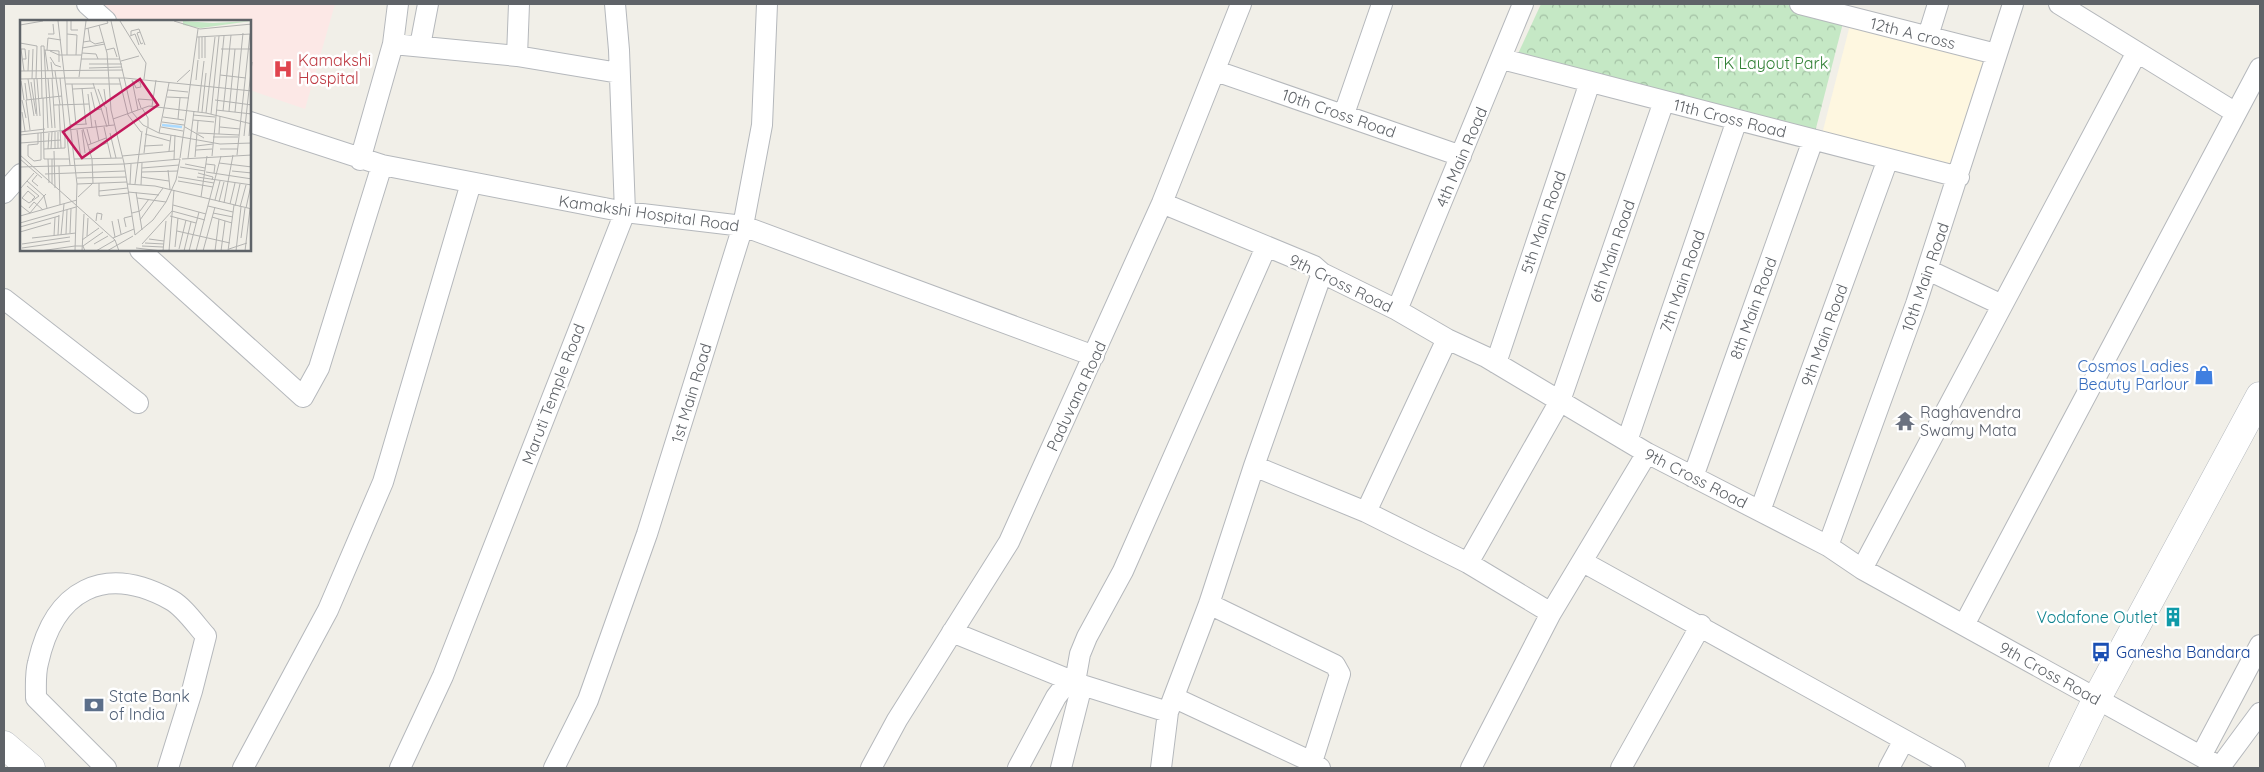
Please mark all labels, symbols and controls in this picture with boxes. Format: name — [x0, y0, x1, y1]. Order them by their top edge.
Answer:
street label: 12th A cross — [1868, 13, 1958, 53]
inset map — [20, 20, 251, 251]
place label: Kamakshi Hospital — [298, 50, 371, 88]
park label: TK Layout Park — [1714, 53, 1828, 73]
hospital icon: Kamakshi Hospital — [272, 58, 294, 80]
street label: 10th Cross Road — [1279, 84, 1399, 142]
street label: 11th Cross Road — [1671, 94, 1789, 142]
street label: 4th Main Road — [1431, 104, 1491, 210]
street label: 5th Main Road — [1516, 168, 1570, 276]
street label: Kamakshi Hospital Road — [557, 190, 741, 236]
street label: 6th Main Road — [1585, 197, 1639, 305]
street label: 10th Main Road — [1897, 220, 1953, 334]
street label: 7th Main Road — [1655, 227, 1709, 335]
street label: 9th Cross Road — [1286, 249, 1396, 317]
street label: 8th Main Road — [1725, 254, 1781, 362]
street label: 9th Main Road — [1796, 281, 1852, 389]
street label: Maruti Temple Road — [517, 321, 589, 467]
street label: Paduvana Road — [1042, 338, 1110, 454]
street label: 1st Main Road — [666, 341, 716, 445]
place label: Cosmos Ladies Beauty Parlour — [2077, 356, 2189, 394]
shop icon: Cosmos Ladies Beauty Parlour — [2193, 364, 2215, 386]
place label: Raghavendra Swamy Mata — [1920, 402, 2021, 440]
temple icon: Raghavendra Swamy Mata — [1894, 410, 1916, 432]
street label: 9th Cross Road — [1641, 443, 1751, 513]
building icon: Vodafone Outlet — [2162, 606, 2184, 628]
place label: Vodafone Outlet — [2036, 607, 2158, 627]
street label: 9th Cross Road — [1996, 637, 2104, 709]
bus stop icon: Ganesha Bandara — [2090, 641, 2112, 663]
place label: Ganesha Bandara — [2116, 642, 2250, 662]
place label: State Bank of India — [109, 686, 190, 724]
bank icon: State Bank of India — [83, 694, 105, 716]

